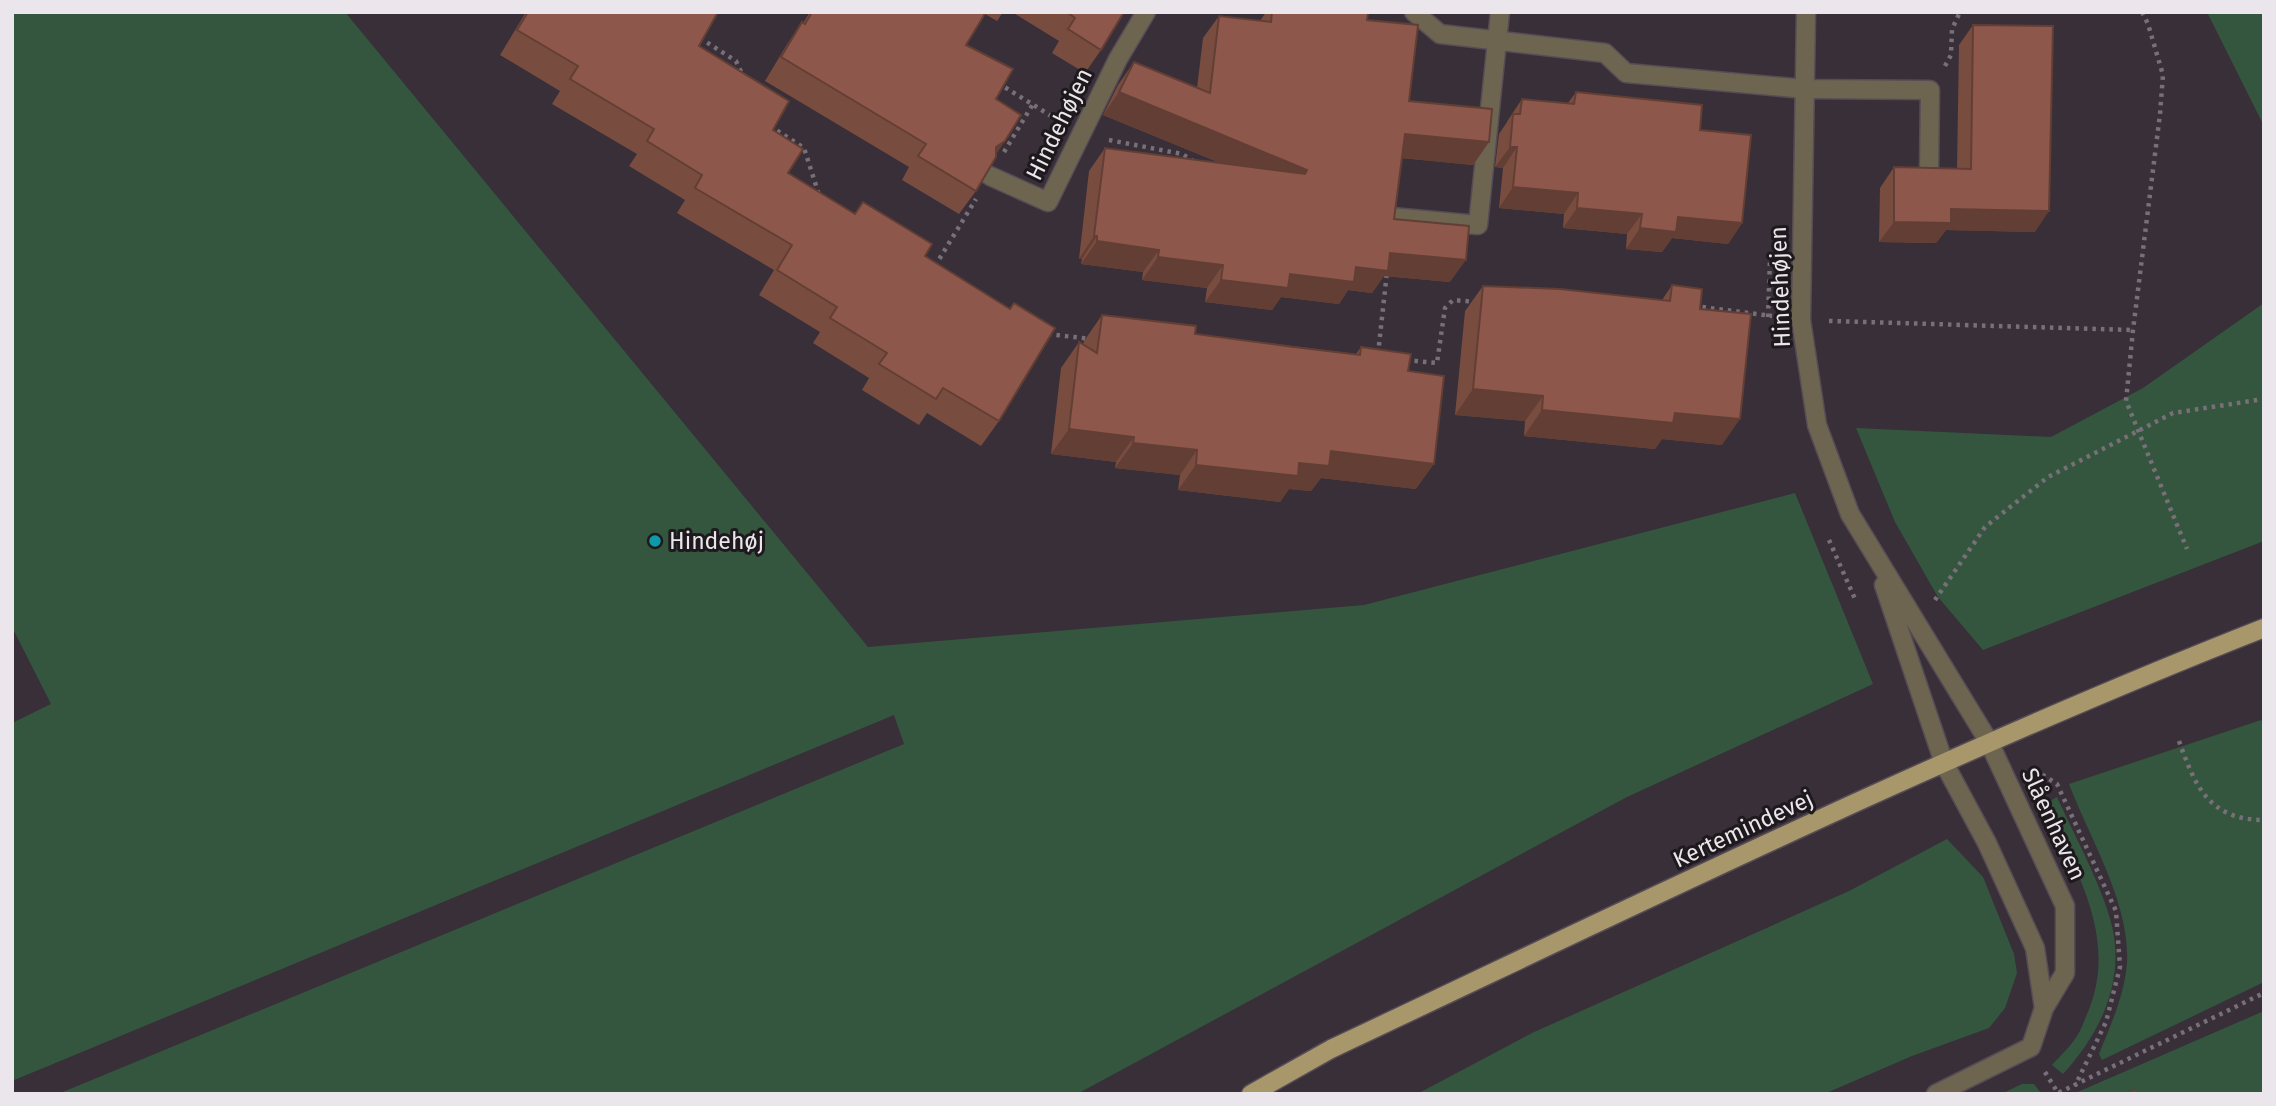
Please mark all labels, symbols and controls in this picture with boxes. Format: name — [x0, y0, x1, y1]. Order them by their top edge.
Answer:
street label: Hindehøjen — [1020, 63, 1098, 185]
street label: Hindehøjen — [1764, 226, 1796, 348]
place label: Hindehøj — [669, 527, 764, 555]
marker: Hindehøj — [647, 533, 663, 549]
street label: Slåenhaven — [2016, 763, 2092, 885]
street label: Kertemindevej — [1669, 784, 1817, 874]

